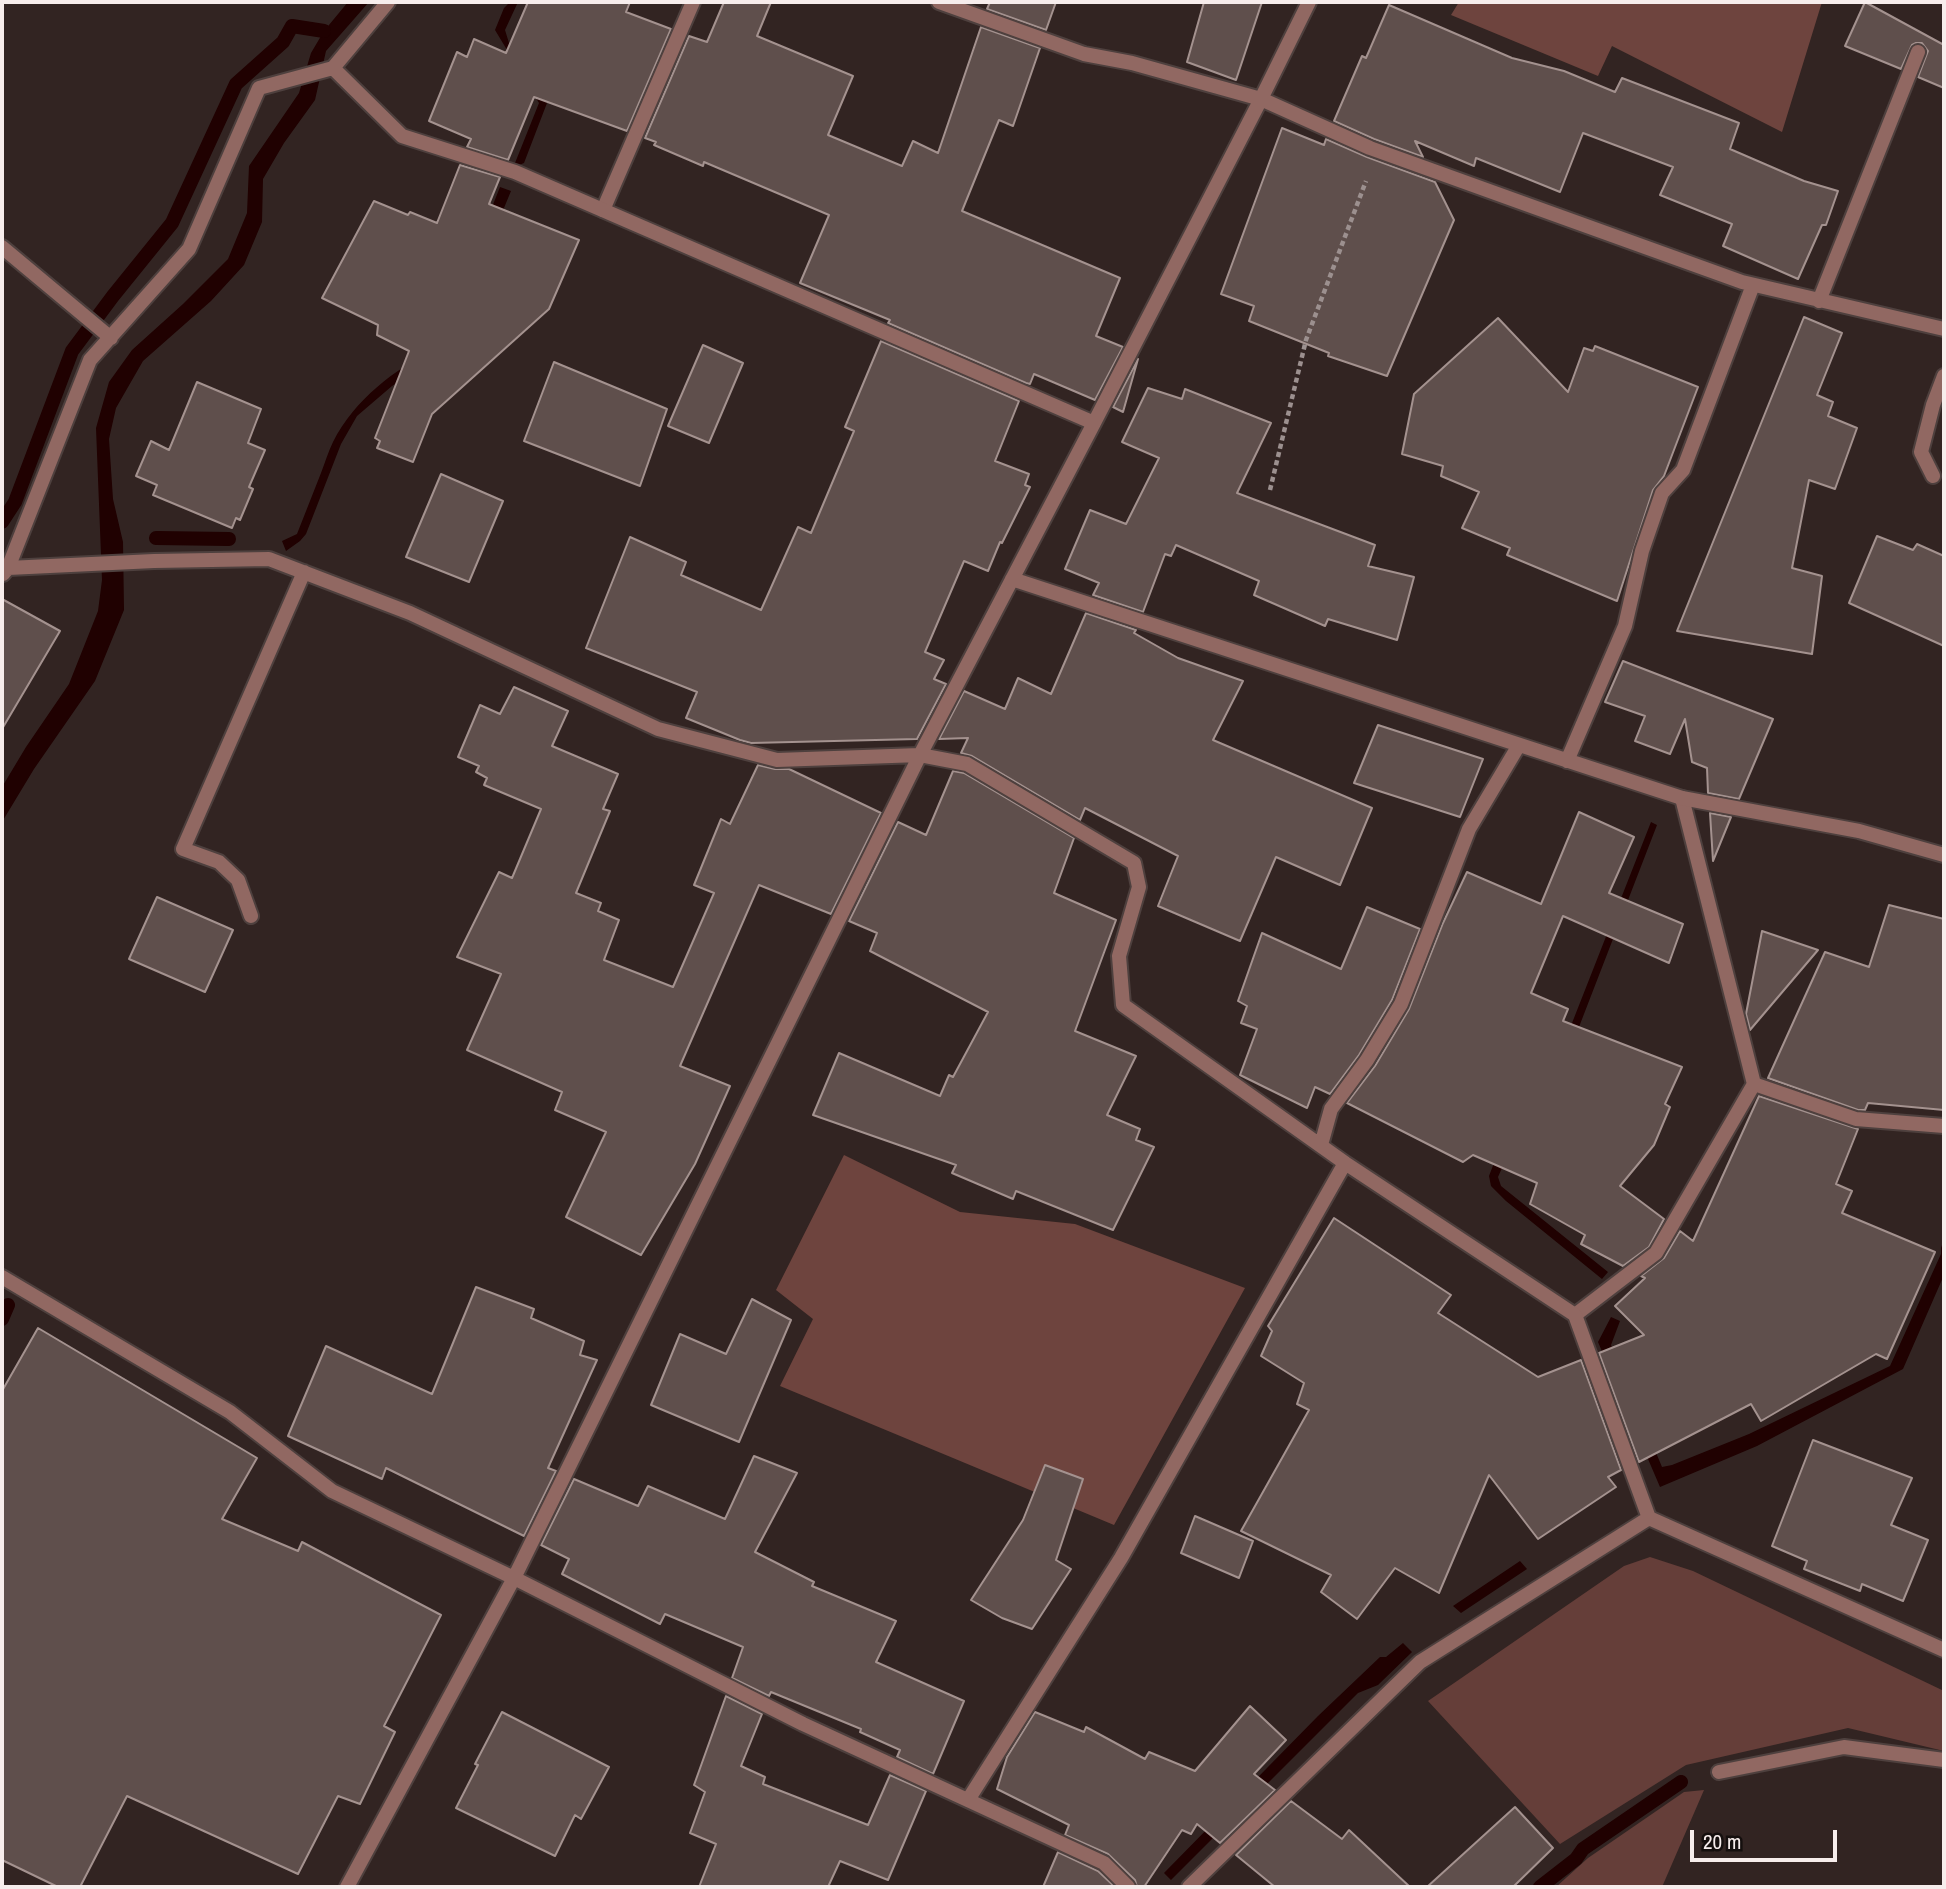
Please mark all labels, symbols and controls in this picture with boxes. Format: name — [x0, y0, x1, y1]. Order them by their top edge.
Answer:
scale bar — [1694, 1815, 1841, 1859]
text: 20 m — [1703, 1827, 1741, 1856]

